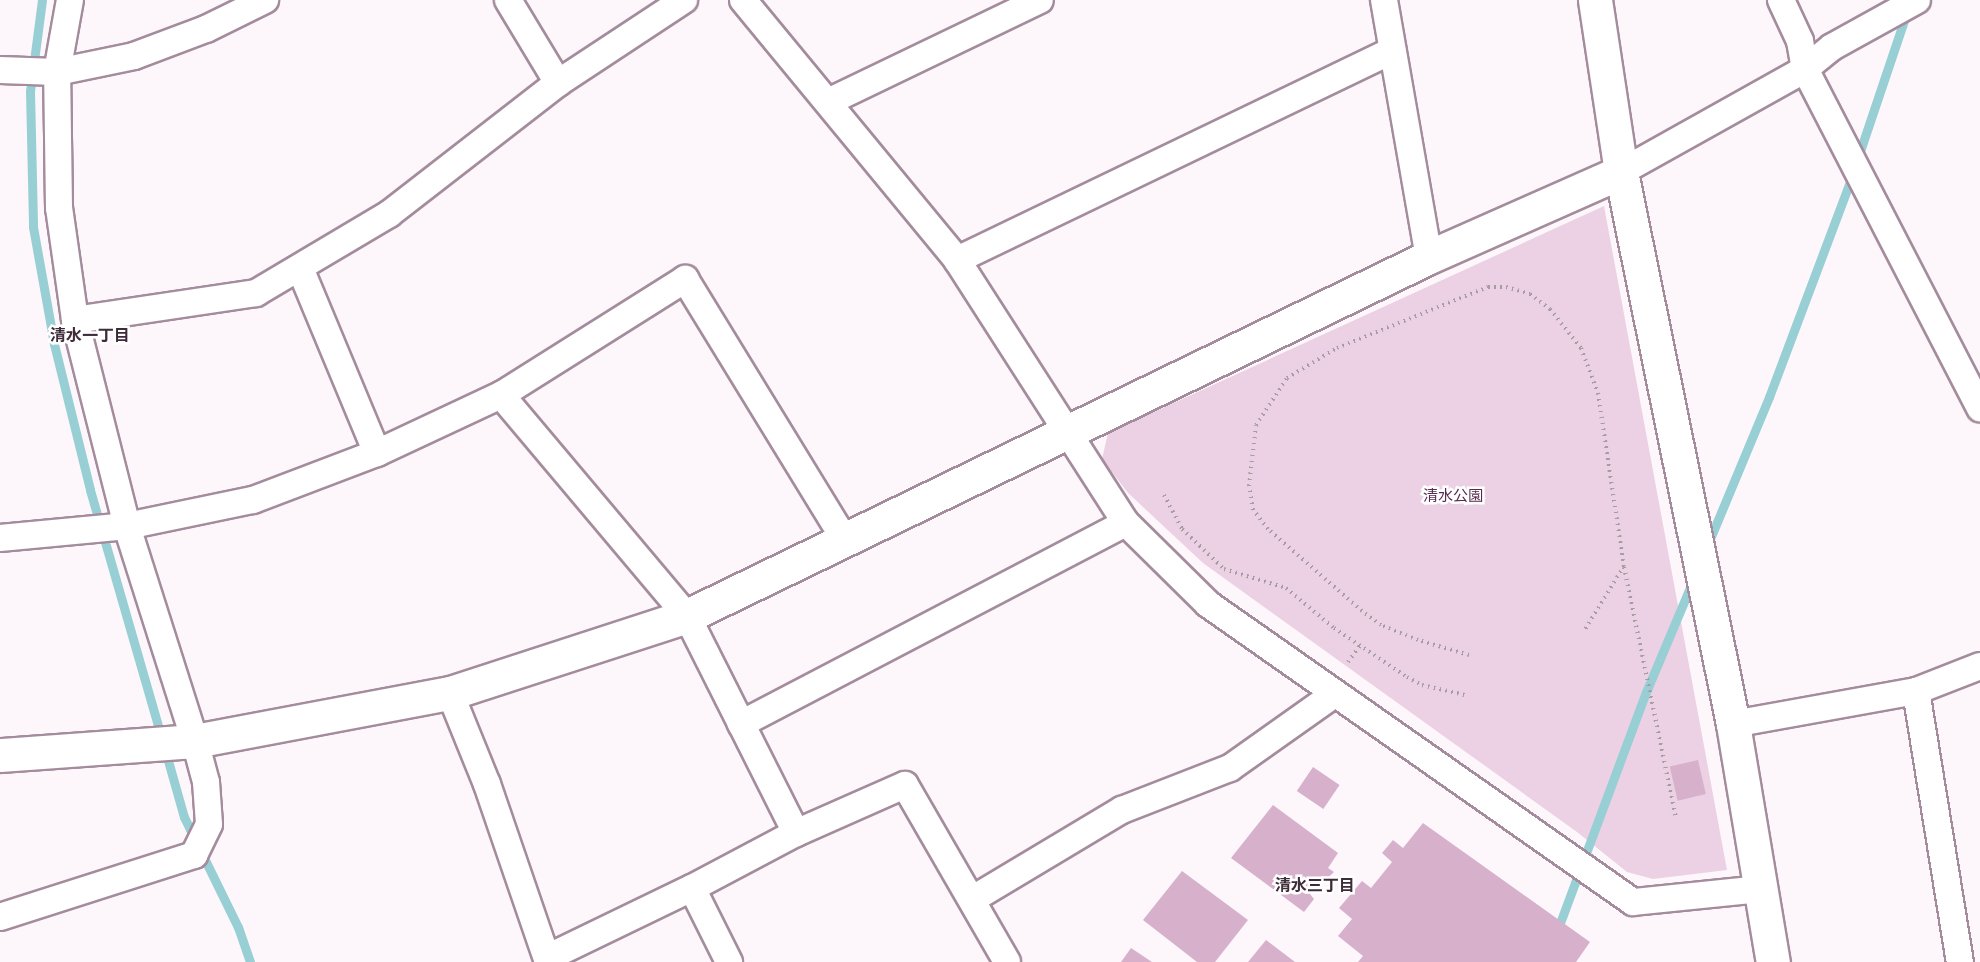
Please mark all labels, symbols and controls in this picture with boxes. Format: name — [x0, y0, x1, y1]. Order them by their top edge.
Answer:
district label: 清水一丁目 — [50, 325, 130, 345]
park label: 清水公園 — [1423, 487, 1483, 505]
district label: 清水三丁目 — [1275, 875, 1355, 895]

